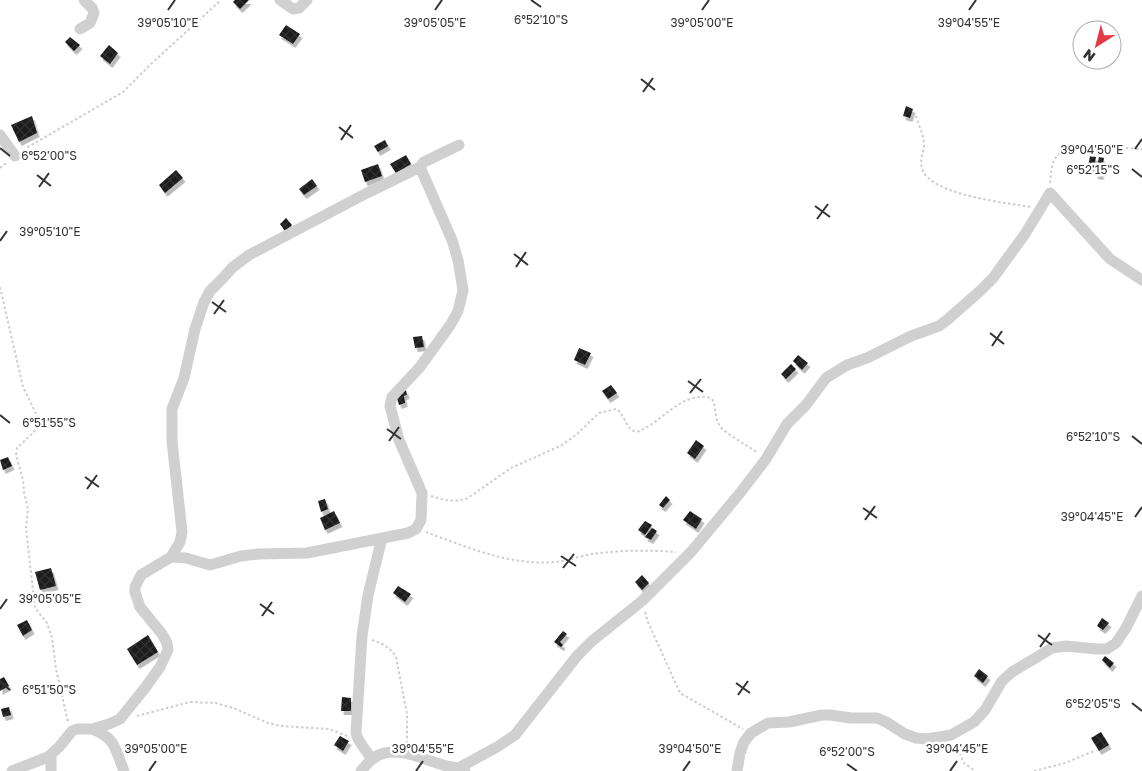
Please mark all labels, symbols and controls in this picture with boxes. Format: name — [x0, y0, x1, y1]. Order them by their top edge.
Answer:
text: 6°52'10"S — [514, 12, 568, 27]
text: 39°05'10"E — [137, 15, 199, 30]
text: 39°05'05"E — [404, 15, 466, 30]
text: 39°05'00"E — [671, 15, 733, 30]
text: 39°04'55"E — [938, 15, 1000, 30]
north arrow — [1072, 20, 1122, 70]
text: N — [1080, 46, 1098, 66]
text: 39°04'50"E — [1061, 142, 1123, 157]
text: 6°52'00"S — [21, 148, 77, 163]
text: 6°52'15"S — [1066, 162, 1120, 177]
text: 39°05'10"E — [19, 224, 81, 239]
text: 6°51'55"S — [22, 415, 76, 430]
text: 6°52'10"S — [1066, 429, 1120, 444]
text: 39°04'45"E — [1061, 509, 1123, 524]
text: 39°05'05"E — [19, 591, 81, 606]
text: 6°51'50"S — [22, 682, 76, 697]
text: 6°52'05"S — [1065, 696, 1121, 711]
text: 39°05'00"E — [125, 741, 187, 756]
text: 39°04'55"E — [392, 741, 454, 756]
text: 39°04'50"E — [659, 741, 721, 756]
text: 39°04'45"E — [926, 741, 988, 756]
text: 6°52'00"S — [819, 744, 875, 759]

